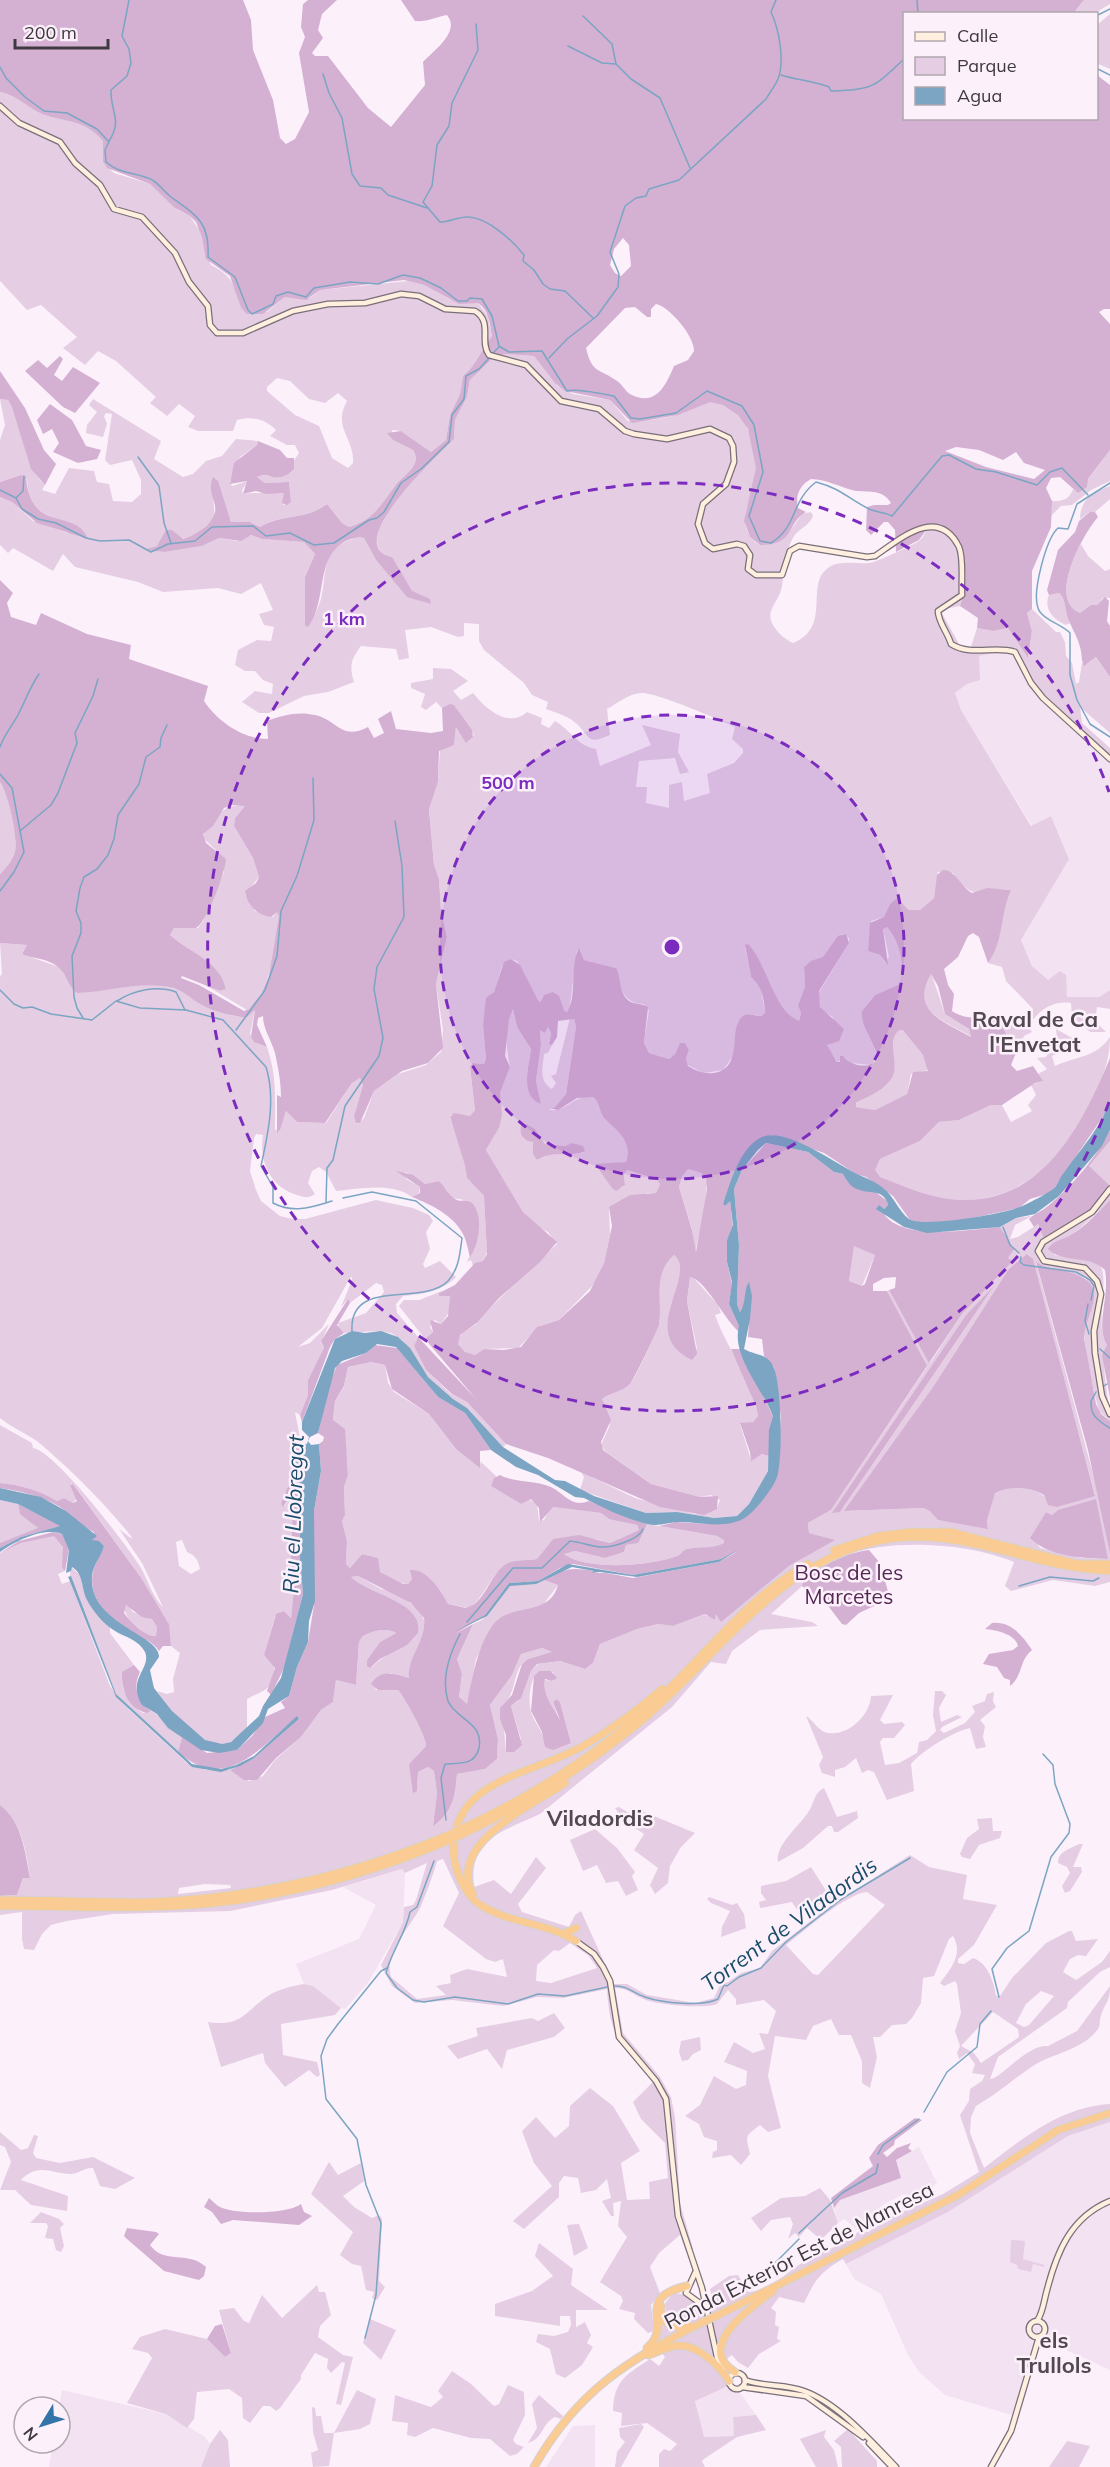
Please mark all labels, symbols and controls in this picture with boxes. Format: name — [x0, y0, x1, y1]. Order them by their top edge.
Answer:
scale bar — [15, 12, 108, 50]
legend — [903, 12, 1098, 120]
text: 200 m — [24, 21, 77, 44]
text: Calle — [957, 24, 998, 47]
text: Parque — [957, 54, 1016, 77]
text: Agua — [957, 84, 1002, 107]
text: 1 km — [323, 607, 365, 630]
text: 500 m — [481, 771, 535, 794]
centre of rings — [662, 937, 682, 957]
district label: Raval de Ca l'Envetat — [972, 1005, 1098, 1058]
water label: Riu el Llobregat — [276, 1433, 310, 1594]
park label: Bosc de les Marcetes — [795, 1559, 903, 1609]
district label: Viladordis — [546, 1804, 653, 1832]
water label: Torrent de Viladordis — [695, 1851, 883, 1997]
street label: Ronda Exterior Est de Manresa — [659, 2176, 938, 2335]
district label: els Trullols — [1017, 2326, 1091, 2379]
north arrow — [12, 2395, 72, 2455]
text: N — [19, 2423, 42, 2445]

